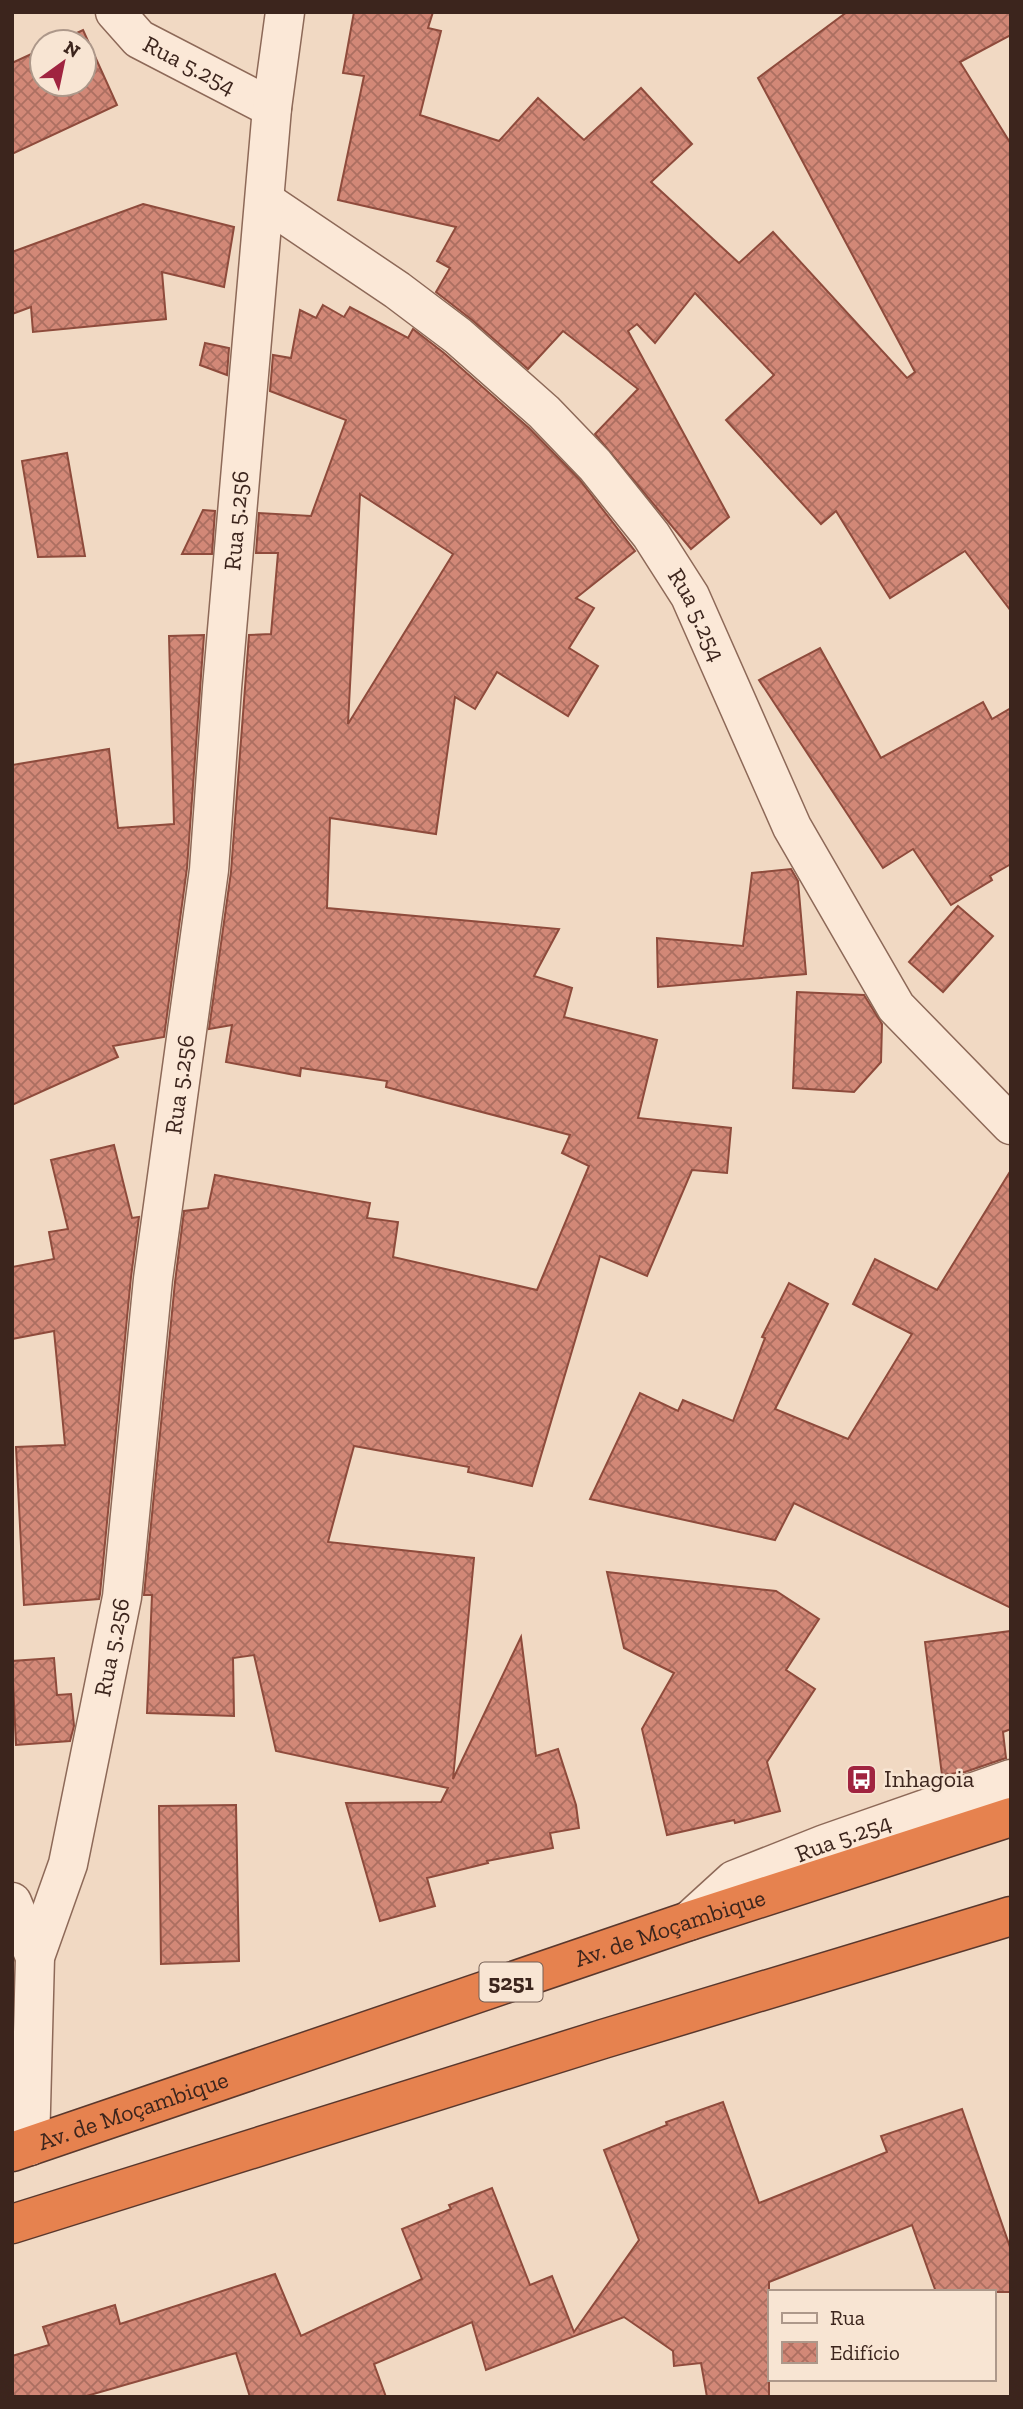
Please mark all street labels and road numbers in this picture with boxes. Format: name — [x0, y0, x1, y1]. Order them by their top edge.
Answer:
street label: Rua 5.254 — [139, 29, 241, 101]
street label: Rua 5.256 — [217, 469, 255, 572]
street label: Rua 5.254 — [662, 563, 732, 666]
street label: Rua 5.256 — [158, 1033, 200, 1136]
street label: Rua 5.256 — [87, 1595, 136, 1699]
street label: Rua 5.254 — [791, 1807, 895, 1868]
street label: Av. de Moçambique — [571, 1882, 769, 1973]
road number: 5251 — [480, 1963, 542, 2002]
street label: Av. de Moçambique — [34, 2064, 232, 2156]

